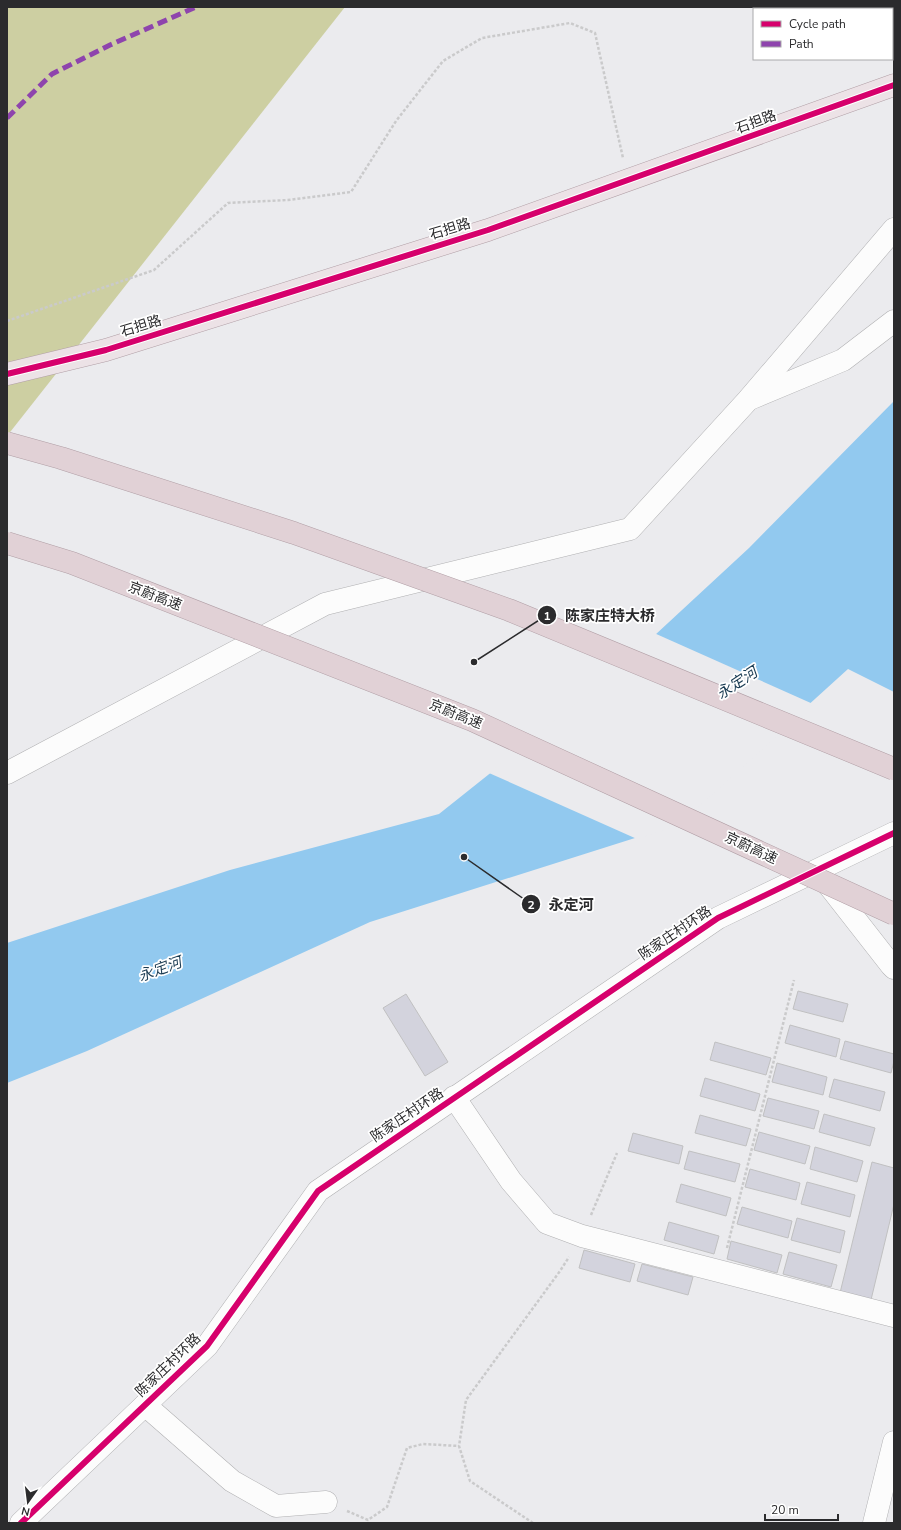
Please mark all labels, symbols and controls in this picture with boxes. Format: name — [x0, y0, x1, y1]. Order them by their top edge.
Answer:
legend — [753, 8, 893, 60]
text: Cycle path — [789, 16, 846, 32]
text: Path — [789, 36, 814, 52]
street label: 石担路 — [733, 106, 779, 138]
street label: 石担路 — [427, 214, 473, 244]
street label: 石担路 — [118, 311, 164, 341]
street label: 京蔚高速 — [125, 577, 185, 615]
callout: 陈家庄特大桥 — [537, 602, 663, 629]
text: 陈家庄特大桥 — [565, 606, 655, 626]
text: 1 — [543, 608, 551, 624]
water label: 永定河 — [713, 661, 764, 704]
street label: 京蔚高速 — [426, 695, 486, 733]
street label: 京蔚高速 — [722, 828, 780, 868]
callout: 永定河 — [521, 891, 602, 918]
text: 永定河 — [548, 895, 594, 915]
text: 2 — [527, 897, 535, 913]
street label: 陈家庄村环路 — [635, 902, 715, 964]
water label: 永定河 — [135, 951, 187, 986]
street label: 陈家庄村环路 — [367, 1084, 447, 1146]
street label: 陈家庄村环路 — [131, 1329, 205, 1401]
north arrow — [8, 1482, 48, 1522]
scale bar — [765, 1496, 838, 1522]
text: 20 m — [771, 1502, 799, 1518]
text: N — [20, 1503, 32, 1519]

